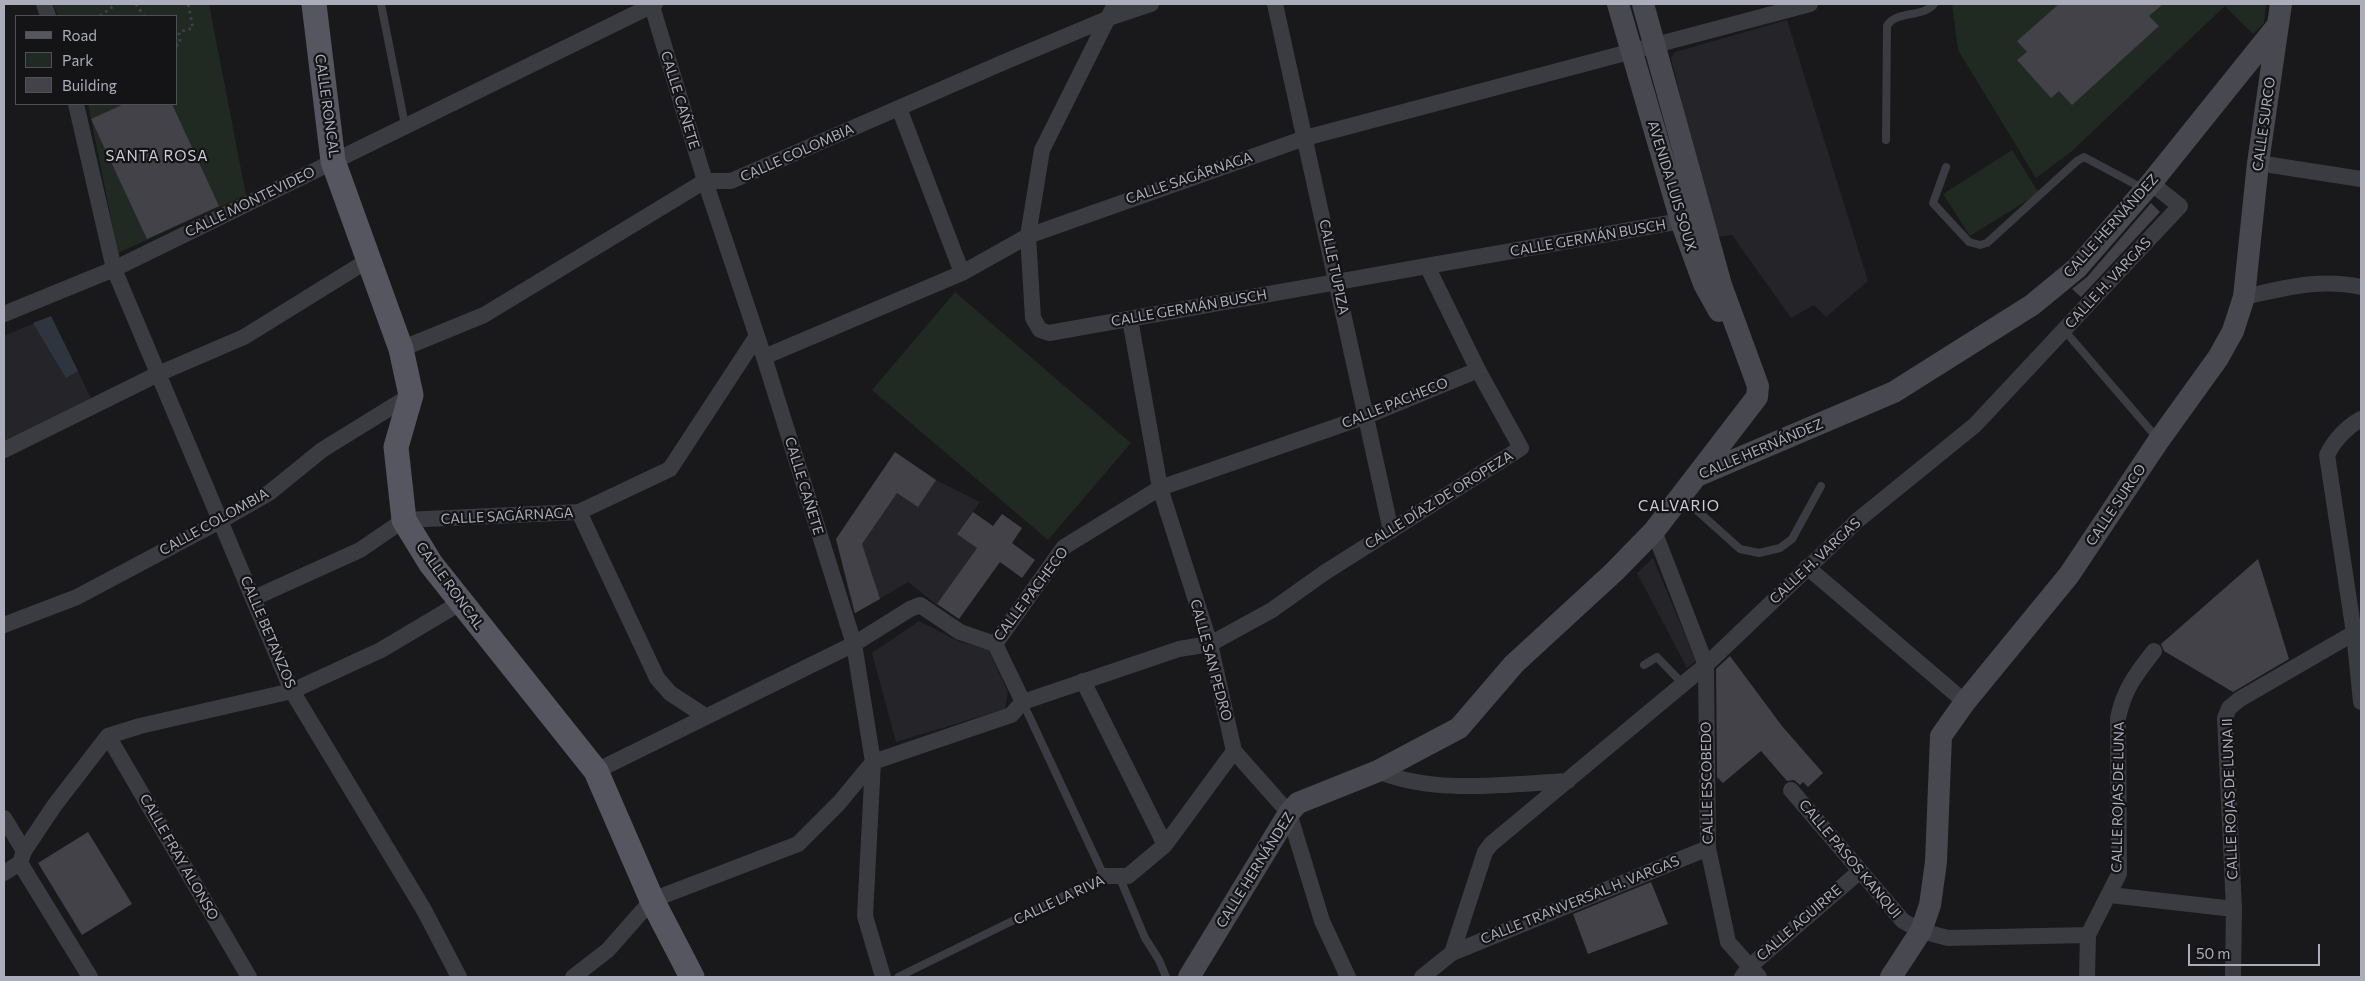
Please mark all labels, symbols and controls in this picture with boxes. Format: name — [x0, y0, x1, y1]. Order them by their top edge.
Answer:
legend — [15, 15, 178, 105]
text: Road — [62, 26, 97, 44]
street label: CALLE CAÑETE — [657, 49, 703, 151]
text: Park — [62, 51, 93, 69]
street label: CALLE RONCAL — [311, 53, 343, 159]
text: Building — [62, 76, 117, 94]
street label: CALLE SURCO — [2249, 76, 2279, 172]
street label: AVENIDA LUIS SOUX — [1644, 119, 1700, 253]
street label: CALLE COLOMBIA — [738, 120, 856, 186]
district label: SANTA ROSA — [104, 147, 210, 165]
street label: CALLE SAGÁRNAGA — [1124, 148, 1254, 208]
street label: CALLE MONTEVIDEO — [182, 163, 318, 241]
street label: CALLE HERNÁNDEZ — [2060, 171, 2162, 281]
street label: CALLE GERMÁN BUSCH — [1509, 216, 1667, 260]
street label: CALLE TUPIZA — [1316, 218, 1352, 316]
street label: CALLE H. VARGAS — [2062, 234, 2154, 332]
street label: CALLE GERMÁN BUSCH — [1110, 286, 1268, 330]
street label: CALLE PACHECO — [1339, 374, 1451, 432]
street label: CALLE HERNÁNDEZ — [1696, 415, 1826, 483]
street label: CALLE CAÑETE — [781, 435, 827, 537]
street label: CALLE DÍAZ DE OROPEZA — [1362, 447, 1516, 553]
street label: CALLE SURCO — [2083, 461, 2149, 549]
street label: CALLE COLOMBIA — [156, 485, 272, 559]
district label: CALVARIO — [1637, 497, 1721, 515]
street label: CALLE SAGÁRNAGA — [440, 504, 574, 528]
street label: CALLE H. VARGAS — [1766, 515, 1864, 607]
street label: CALLE RONCAL — [412, 539, 488, 633]
street label: CALLE PACHECO — [990, 544, 1072, 644]
street label: CALLE BETANZOS — [237, 573, 299, 691]
street label: CALLE SAN PEDRO — [1187, 597, 1235, 723]
street label: CALLE ROJAS DE LUNA II — [2219, 718, 2241, 880]
street label: CALLE ESCOBEDO — [1698, 721, 1716, 845]
street label: CALLE ROJAS DE LUNA — [2108, 721, 2128, 873]
street label: CALLE FRAY ALONSO — [136, 791, 222, 923]
street label: CALLE PASOS KANQUI — [1795, 796, 1905, 922]
street label: CALLE HERNÁNDEZ — [1213, 809, 1297, 931]
street label: CALLE TRANVERSAL H. VARGAS — [1478, 852, 1682, 948]
street label: CALLE LA RIVA — [1011, 872, 1107, 928]
street label: CALLE AGUIRRE — [1753, 882, 1845, 964]
scale bar — [2190, 934, 2322, 966]
text: 50 m — [2196, 944, 2230, 962]

